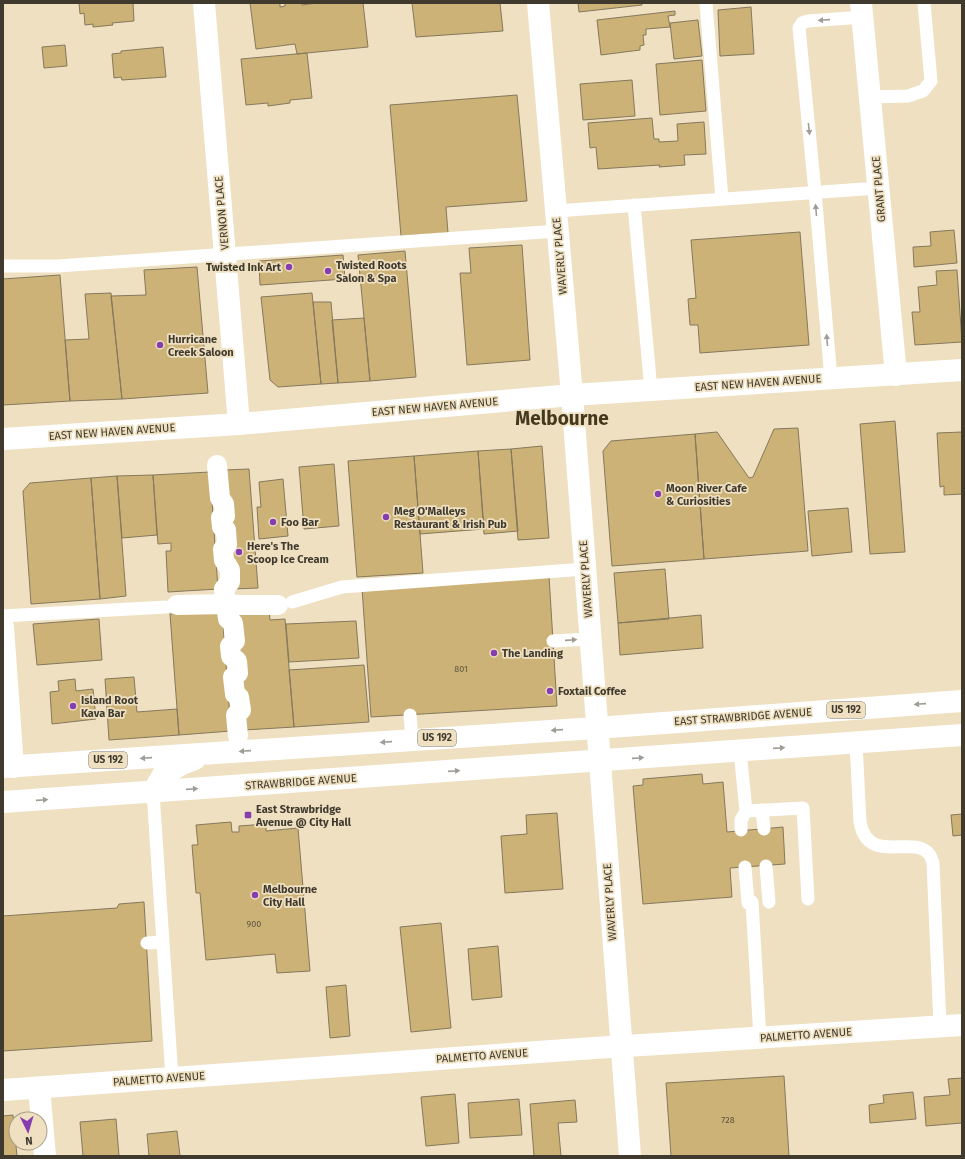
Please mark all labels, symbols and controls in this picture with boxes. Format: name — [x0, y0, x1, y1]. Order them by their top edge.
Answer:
one-way arrow — [818, 17, 830, 24]
one-way arrow — [805, 123, 812, 135]
street label: GRANT PLACE — [870, 155, 888, 223]
street label: VERNON PLACE — [212, 175, 232, 251]
one-way arrow — [813, 204, 820, 216]
street label: WAVERLY PLACE — [550, 217, 570, 295]
place label: Twisted Roots Salon & Spa — [336, 259, 407, 285]
place label: Twisted Ink Art — [206, 261, 282, 274]
marker: Twisted Ink Art — [284, 262, 294, 272]
marker: Twisted Roots Salon & Spa — [323, 266, 333, 276]
place label: Hurricane Creek Saloon — [168, 333, 234, 359]
one-way arrow — [824, 334, 831, 346]
marker: Hurricane Creek Saloon — [155, 340, 165, 350]
street label: EAST NEW HAVEN AVENUE — [694, 372, 822, 394]
street label: EAST NEW HAVEN AVENUE — [371, 395, 499, 419]
district label: Melbourne — [515, 407, 609, 430]
street label: EAST NEW HAVEN AVENUE — [48, 421, 176, 443]
place label: Moon River Cafe & Curiosities — [666, 482, 747, 508]
marker: Moon River Cafe & Curiosities — [653, 489, 663, 499]
place label: Meg O'Malleys Restaurant & Irish Pub — [394, 505, 507, 531]
marker: Meg O'Malleys Restaurant & Irish Pub — [381, 512, 391, 522]
place label: Foo Bar — [281, 516, 319, 529]
marker: Foo Bar — [268, 517, 278, 527]
place label: Here's The Scoop Ice Cream — [247, 540, 329, 566]
street label: WAVERLY PLACE — [577, 540, 595, 618]
marker: Here's The Scoop Ice Cream — [234, 547, 244, 557]
one-way arrow — [565, 636, 577, 643]
place label: The Landing — [502, 647, 564, 660]
marker: The Landing — [489, 648, 499, 658]
house number: 801 — [454, 664, 468, 674]
place label: Foxtail Coffee — [558, 685, 626, 698]
marker: Foxtail Coffee — [545, 686, 555, 696]
place label: Island Root Kava Bar — [81, 694, 139, 720]
marker: Island Root Kava Bar — [68, 701, 78, 711]
one-way arrow — [914, 701, 926, 708]
road number: US 192 — [827, 702, 865, 718]
street label: EAST STRAWBRIDGE AVENUE — [674, 706, 813, 728]
one-way arrow — [551, 727, 563, 734]
road number: US 192 — [418, 730, 456, 746]
one-way arrow — [380, 738, 392, 745]
one-way arrow — [773, 745, 785, 752]
one-way arrow — [239, 748, 251, 755]
road number: US 192 — [89, 752, 127, 768]
one-way arrow — [140, 754, 152, 761]
one-way arrow — [632, 755, 644, 762]
one-way arrow — [448, 767, 460, 774]
street label: STRAWBRIDGE AVENUE — [245, 772, 357, 792]
one-way arrow — [186, 786, 198, 793]
one-way arrow — [36, 796, 48, 803]
place label: East Strawbridge Avenue @ City Hall — [255, 803, 352, 829]
marker: East Strawbridge Avenue @ City Hall — [243, 810, 253, 820]
street label: WAVERLY PLACE — [601, 863, 619, 941]
place label: Melbourne City Hall — [263, 883, 317, 909]
marker: Melbourne City Hall — [250, 890, 260, 900]
house number: 900 — [247, 919, 261, 929]
street label: PALMETTO AVENUE — [760, 1025, 853, 1045]
street label: PALMETTO AVENUE — [436, 1046, 529, 1066]
street label: PALMETTO AVENUE — [113, 1069, 206, 1089]
north arrow — [8, 1111, 48, 1151]
house number: 728 — [721, 1115, 735, 1125]
text: N — [25, 1134, 33, 1147]

